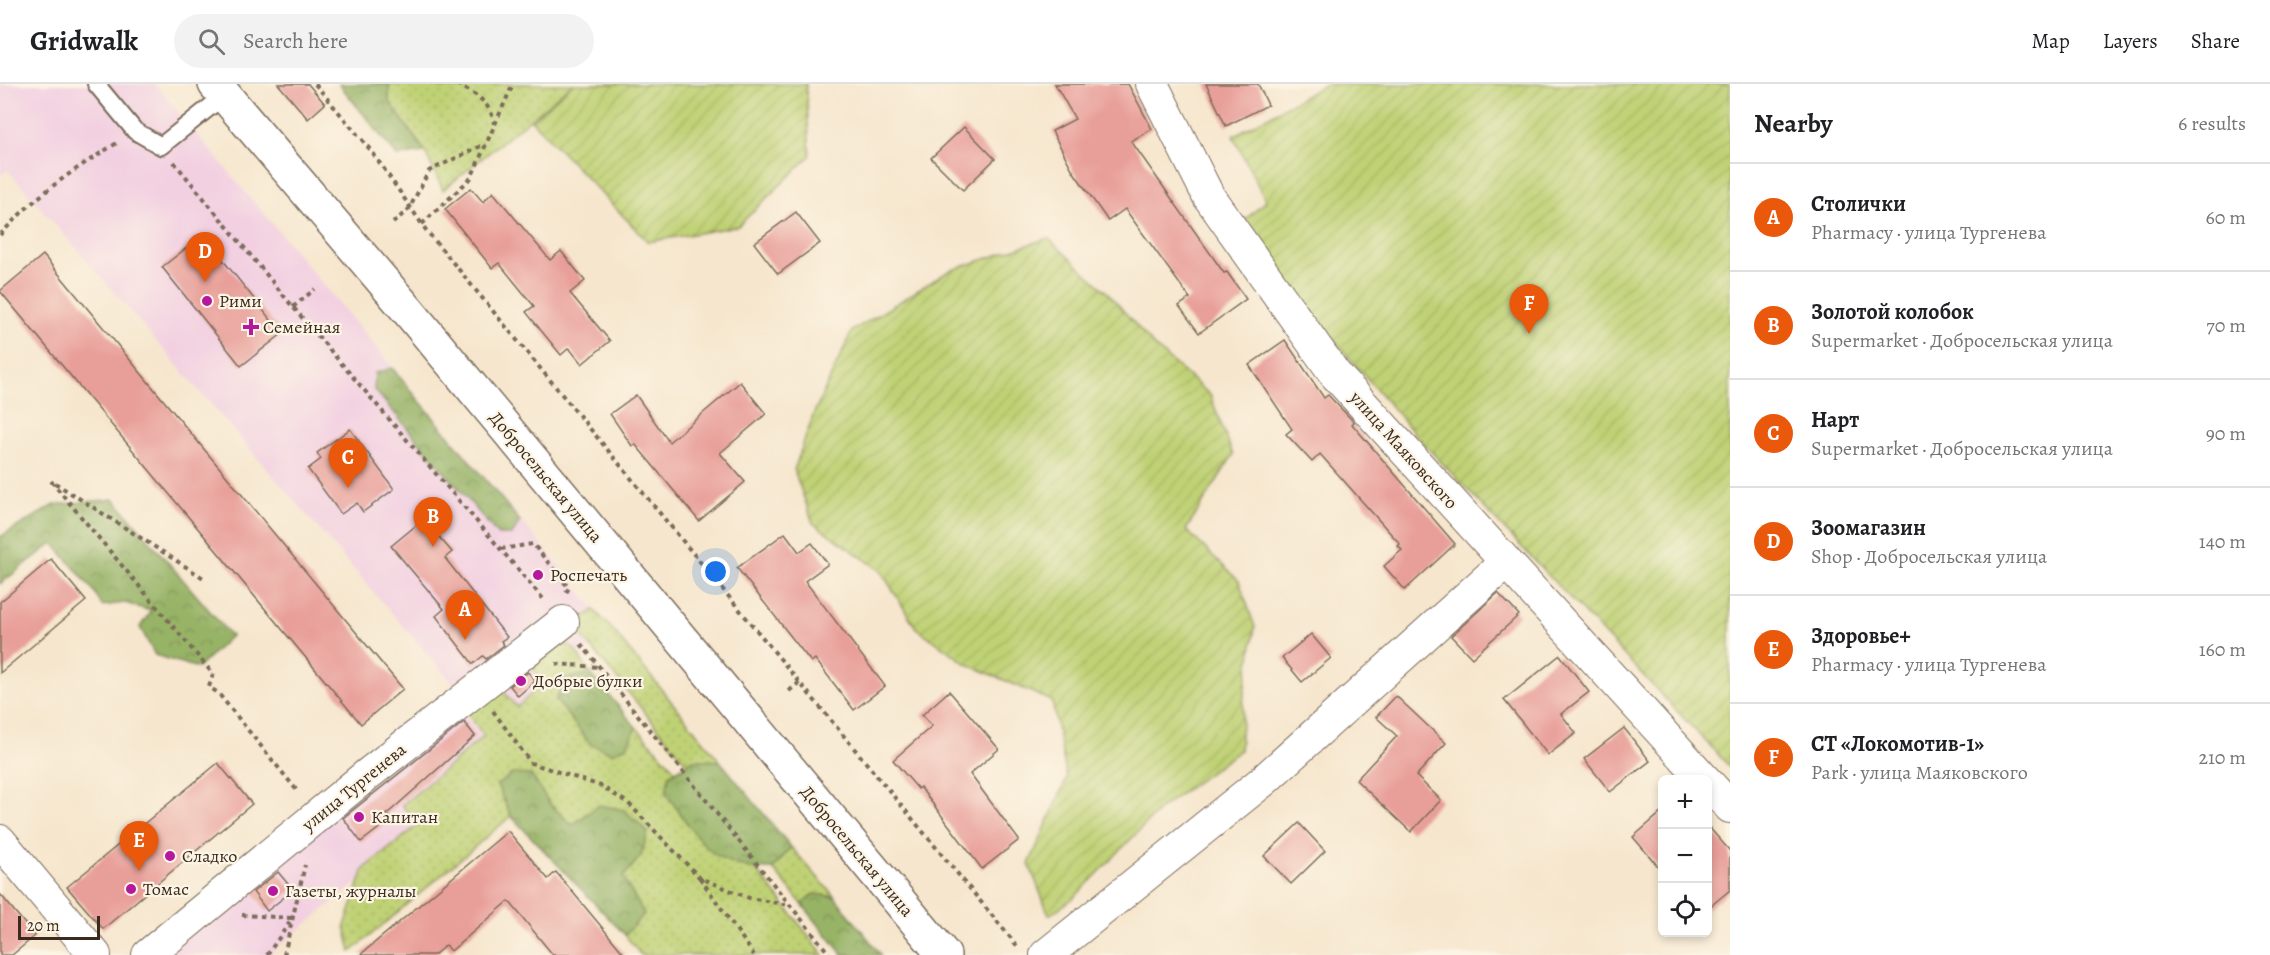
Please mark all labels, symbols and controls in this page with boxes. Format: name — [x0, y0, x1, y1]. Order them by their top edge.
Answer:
search box — [174, 14, 594, 68]
text: Gridwalk — [30, 22, 138, 60]
icon: search — [195, 25, 228, 58]
text: Search here — [243, 26, 348, 56]
text: Map — [2031, 27, 2070, 55]
text: Layers — [2103, 27, 2158, 55]
text: Share — [2191, 27, 2240, 55]
text: Nearby — [1754, 106, 1833, 141]
text: 6 results — [2178, 110, 2246, 137]
text: Столички — [1811, 189, 1906, 219]
text: A — [1767, 204, 1780, 231]
text: 60 m — [2206, 204, 2246, 231]
text: Pharmacy · улица Тургенева — [1811, 219, 2046, 246]
pin: D — [186, 232, 224, 282]
pin: F — [1510, 284, 1549, 334]
place label: Рими — [219, 289, 262, 313]
marker: Рими — [200, 294, 214, 308]
text: Золотой колобок — [1811, 297, 1974, 327]
text: B — [1767, 312, 1780, 339]
text: 70 m — [2206, 312, 2246, 339]
place label: Семейная — [263, 315, 340, 339]
marker: Семейная — [244, 320, 258, 334]
text: Supermarket · Добросельская улица — [1811, 327, 2113, 354]
street label: улица Маяковского — [1344, 385, 1463, 514]
text: Нарт — [1811, 405, 1859, 435]
street label: Добросельская улица — [484, 406, 609, 548]
text: C — [1767, 420, 1780, 447]
text: 90 m — [2206, 420, 2246, 447]
text: Supermarket · Добросельская улица — [1811, 435, 2113, 462]
pin: C — [328, 438, 368, 488]
pin: B — [414, 498, 452, 547]
text: Зоомагазин — [1811, 513, 1926, 543]
text: D — [1767, 528, 1780, 555]
text: 140 m — [2199, 528, 2246, 555]
text: Shop · Добросельская улица — [1811, 543, 2047, 570]
your location — [701, 557, 730, 586]
place label: Роспечать — [550, 563, 627, 587]
marker: Роспечать — [531, 568, 545, 582]
pin: A — [446, 590, 484, 640]
text: Здоровье+ — [1811, 621, 1911, 651]
text: E — [1768, 636, 1779, 663]
text: 160 m — [2199, 636, 2246, 663]
text: Pharmacy · улица Тургенева — [1811, 651, 2046, 678]
place label: Добрые булки — [533, 669, 642, 693]
marker: Добрые булки — [514, 674, 528, 688]
text: СТ «Локомотив-1» — [1811, 729, 1984, 759]
street label: улица Тургенева — [296, 737, 412, 837]
text: F — [1768, 744, 1779, 771]
text: 210 m — [2198, 744, 2246, 771]
text: Park · улица Маяковского — [1811, 759, 2028, 786]
map controls — [1658, 775, 1712, 937]
button: + — [1658, 775, 1712, 829]
street label: Добросельская улица — [795, 780, 920, 922]
place label: Капитан — [371, 805, 438, 829]
marker: Капитан — [352, 810, 366, 824]
pin: E — [120, 822, 158, 871]
button: − — [1658, 829, 1712, 883]
place label: Сладко — [182, 844, 237, 868]
marker: Сладко — [163, 849, 177, 863]
place label: Томас — [143, 877, 189, 901]
place label: Газеты, журналы — [285, 879, 416, 903]
marker: Томас — [124, 882, 138, 896]
button: locate — [1658, 883, 1712, 937]
marker: Газеты, журналы — [266, 884, 280, 898]
scale bar — [18, 913, 100, 940]
text: 20 m — [27, 915, 60, 937]

